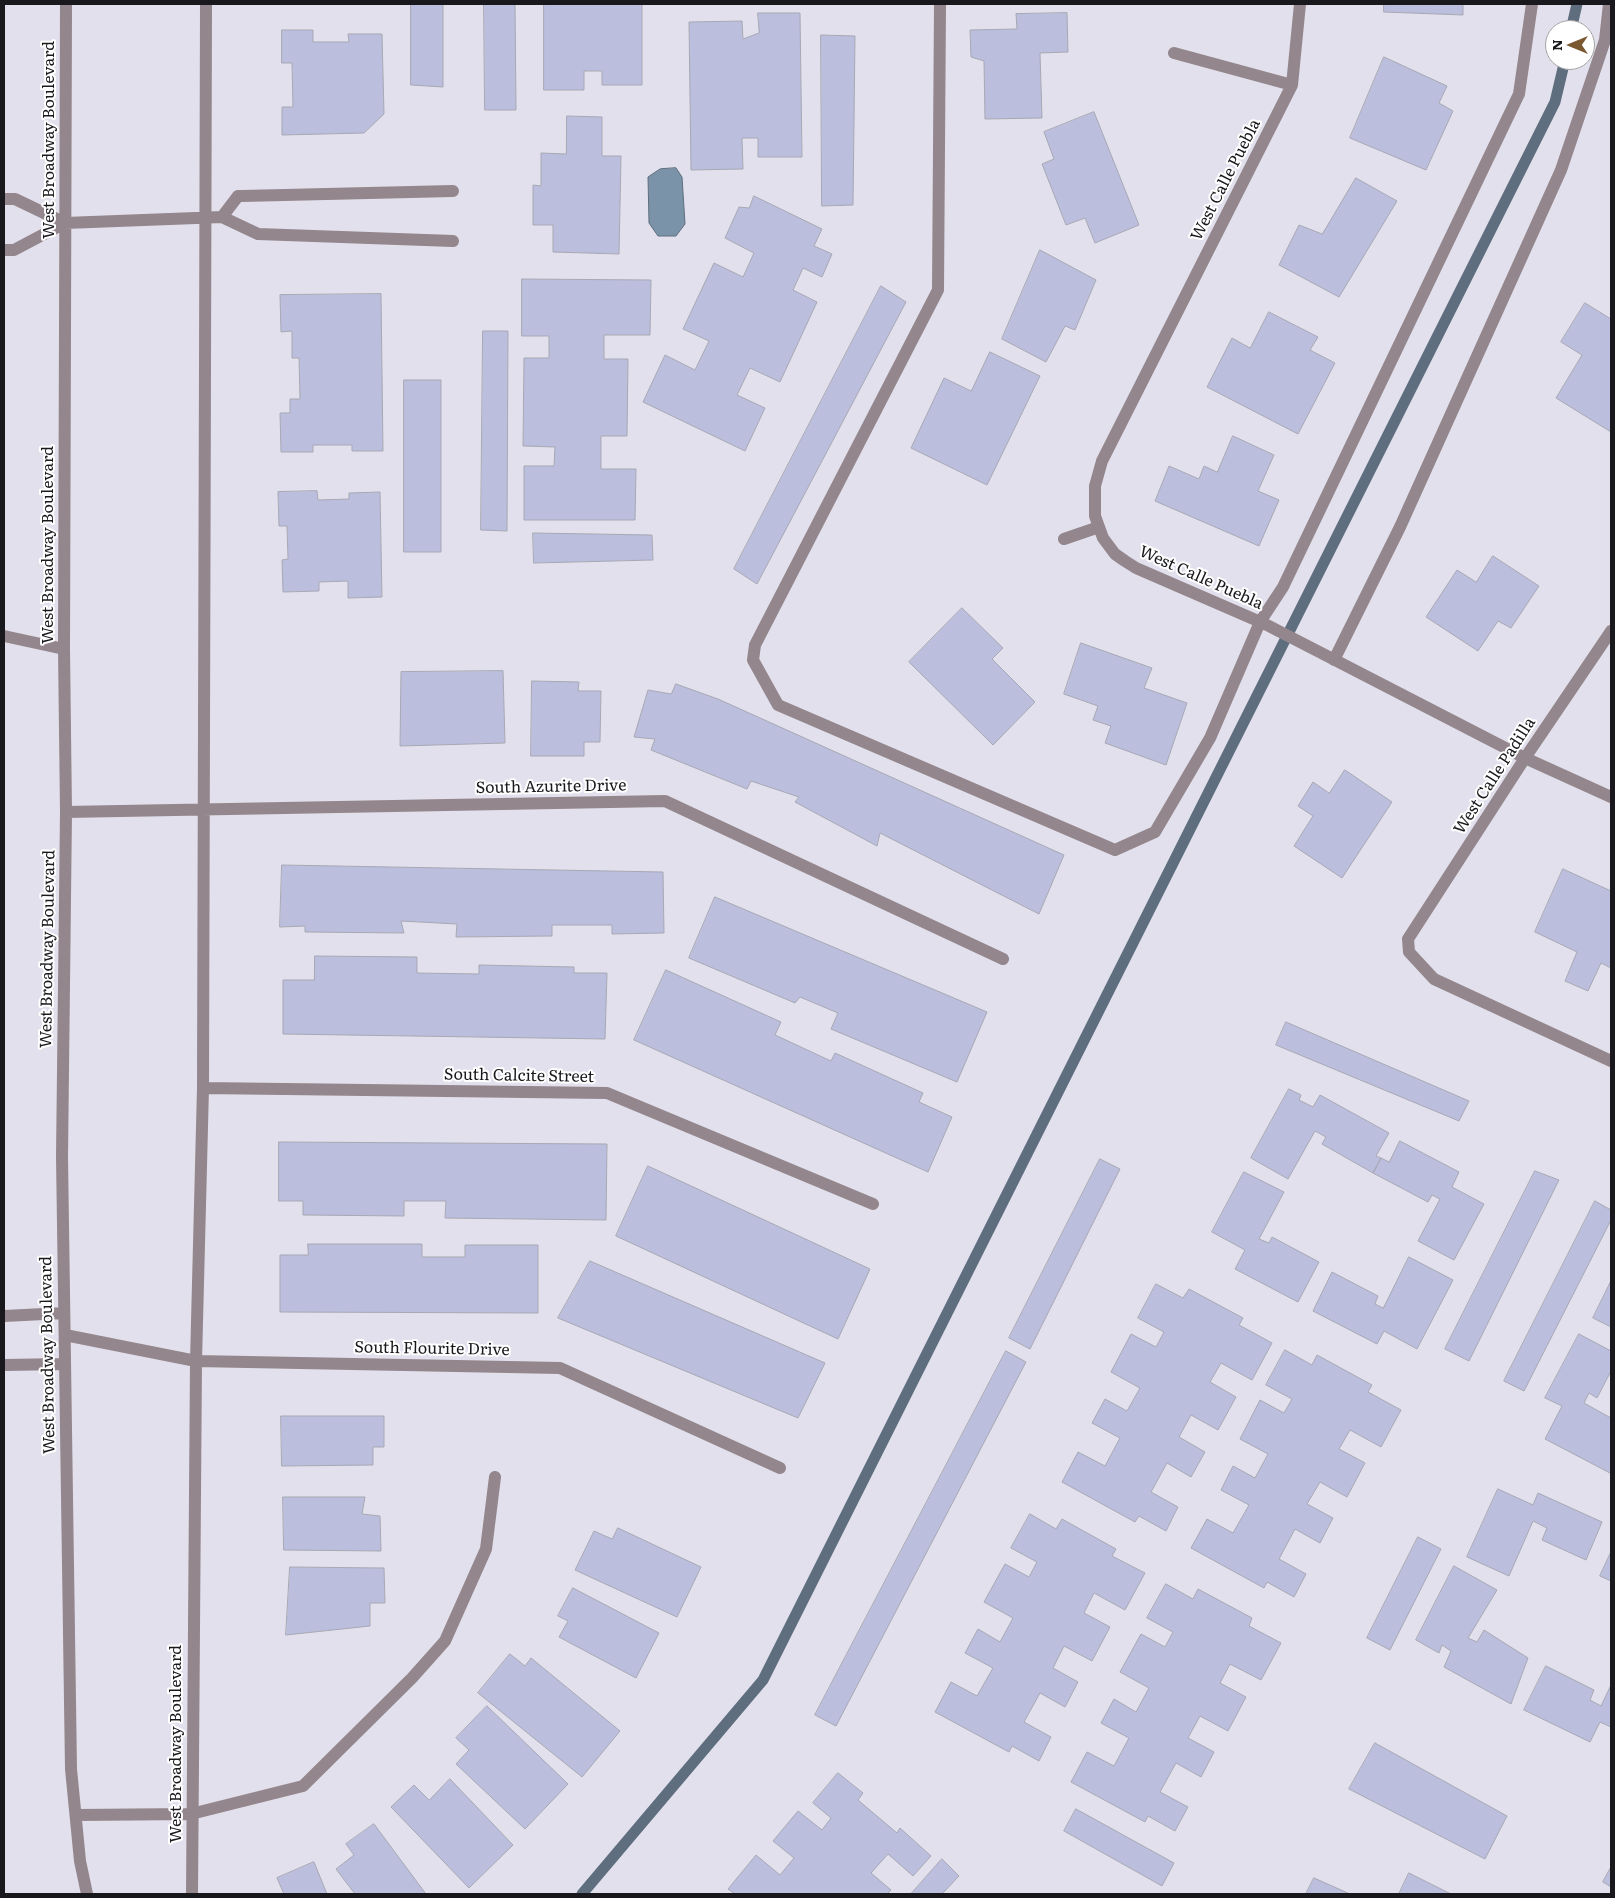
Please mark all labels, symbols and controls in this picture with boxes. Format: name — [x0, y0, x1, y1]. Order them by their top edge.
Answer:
north arrow — [1545, 20, 1595, 70]
text: N — [1546, 39, 1566, 51]
street label: West Broadway Boulevard — [39, 41, 59, 239]
street label: West Calle Puebla — [1187, 116, 1265, 244]
street label: West Broadway Boulevard — [38, 446, 58, 644]
street label: West Calle Puebla — [1136, 542, 1266, 614]
street label: West Calle Padilla — [1450, 714, 1540, 838]
street label: South Azurite Drive — [475, 776, 627, 798]
street label: West Broadway Boulevard — [37, 850, 59, 1048]
street label: South Calcite Street — [444, 1065, 594, 1087]
street label: West Broadway Boulevard — [37, 1256, 59, 1454]
street label: South Flourite Drive — [354, 1338, 510, 1360]
street label: West Broadway Boulevard — [166, 1645, 186, 1843]

